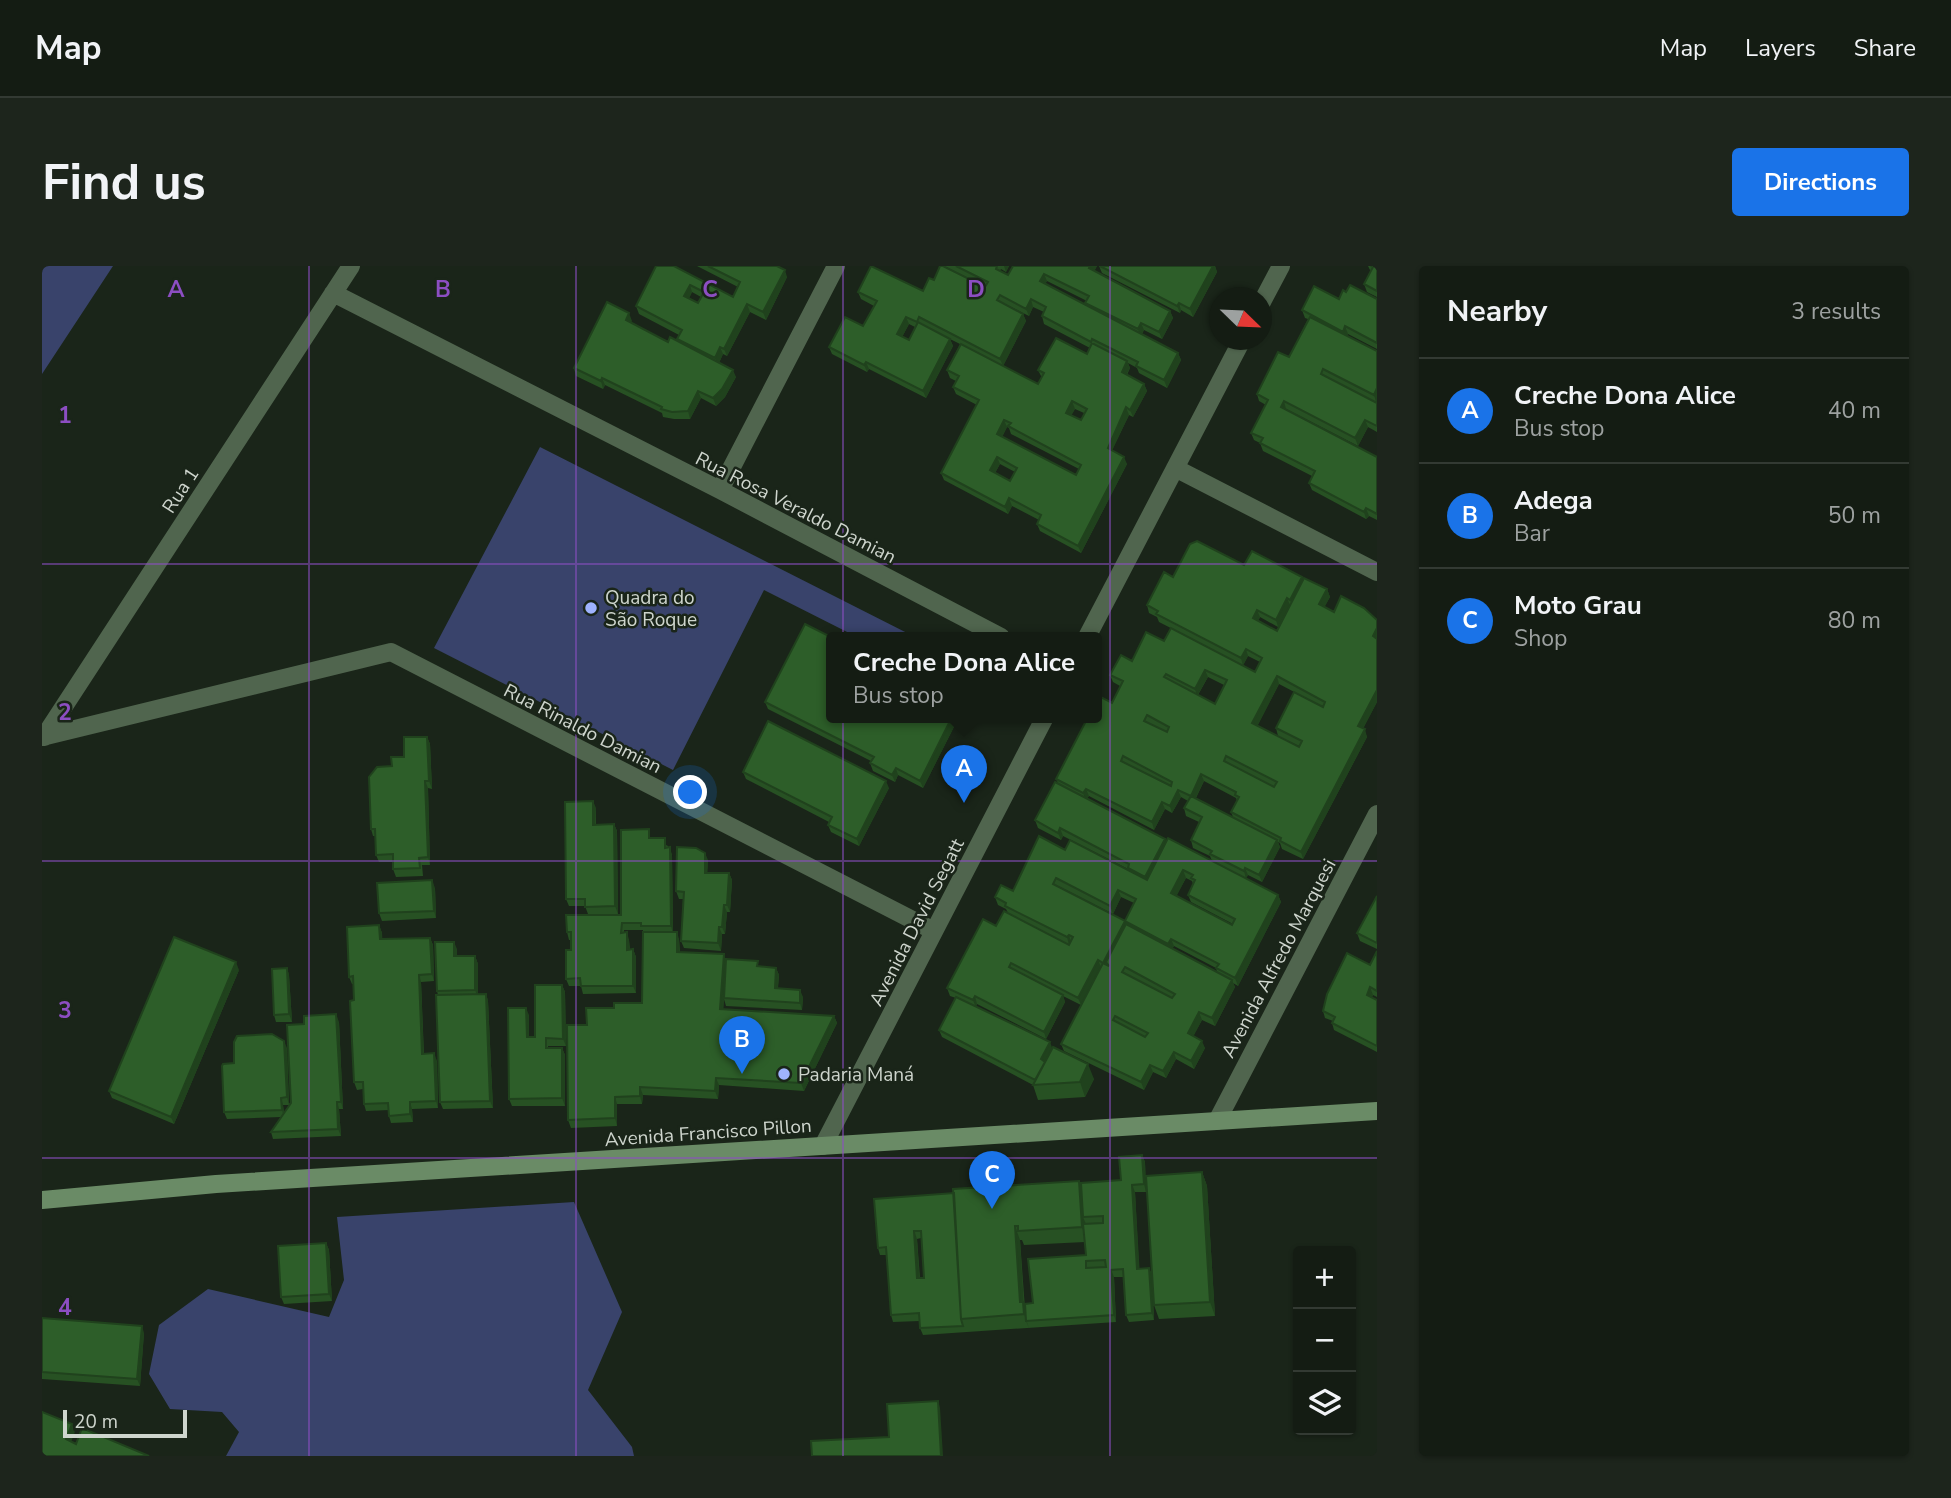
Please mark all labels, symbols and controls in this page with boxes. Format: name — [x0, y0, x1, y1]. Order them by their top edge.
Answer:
text: Map — [35, 26, 102, 71]
text: Map — [1660, 32, 1707, 64]
text: Layers — [1745, 32, 1816, 64]
text: Share — [1854, 32, 1916, 64]
button: Directions — [1732, 148, 1909, 216]
text: Find us — [42, 149, 206, 216]
text: A — [167, 274, 185, 305]
text: B — [435, 274, 451, 305]
text: C — [702, 274, 718, 305]
text: D — [967, 274, 985, 305]
north arrow — [1209, 287, 1272, 350]
text: Nearby — [1447, 291, 1547, 332]
text: 3 results — [1791, 296, 1881, 327]
text: Creche Dona Alice — [1514, 378, 1736, 413]
text: A — [1461, 395, 1479, 426]
text: 40 m — [1828, 395, 1881, 426]
text: 1 — [58, 400, 72, 431]
text: Bus stop — [1514, 413, 1605, 444]
street label: Rua Rosa Veraldo Damian — [691, 446, 900, 570]
street label: Rua 1 — [156, 463, 205, 518]
text: Adega — [1514, 483, 1593, 518]
text: B — [1462, 500, 1478, 531]
text: 50 m — [1828, 500, 1881, 531]
text: Bar — [1514, 518, 1550, 549]
place label: Quadra do São Roque — [605, 585, 697, 633]
text: Moto Grau — [1514, 588, 1642, 623]
marker: Quadra do São Roque — [583, 600, 599, 616]
text: C — [1462, 605, 1478, 636]
text: 80 m — [1828, 605, 1881, 636]
text: Shop — [1514, 623, 1567, 654]
popup — [826, 632, 1102, 723]
text: Creche Dona Alice — [853, 645, 1075, 680]
street label: Rua Rinaldo Damian — [499, 678, 666, 780]
text: Bus stop — [853, 680, 944, 711]
text: 2 — [58, 697, 72, 728]
pin: A — [941, 745, 987, 803]
your location — [673, 775, 707, 809]
street label: Avenida David Segatt — [863, 834, 971, 1011]
street label: Avenida Alfredo Marquesi — [1215, 854, 1342, 1062]
text: 3 — [58, 995, 72, 1026]
pin: B — [719, 1016, 765, 1074]
place label: Padaria Maná — [798, 1062, 914, 1088]
marker: Padaria Maná — [776, 1066, 792, 1082]
street label: Avenida Francisco Pillon — [604, 1113, 812, 1153]
pin: C — [969, 1151, 1015, 1209]
map controls — [1293, 1246, 1356, 1435]
button: + — [1293, 1246, 1356, 1309]
text: 4 — [58, 1292, 72, 1323]
button: − — [1293, 1309, 1356, 1372]
button: layers — [1293, 1372, 1356, 1435]
scale bar — [63, 1407, 187, 1439]
text: 20 m — [74, 1409, 118, 1435]

